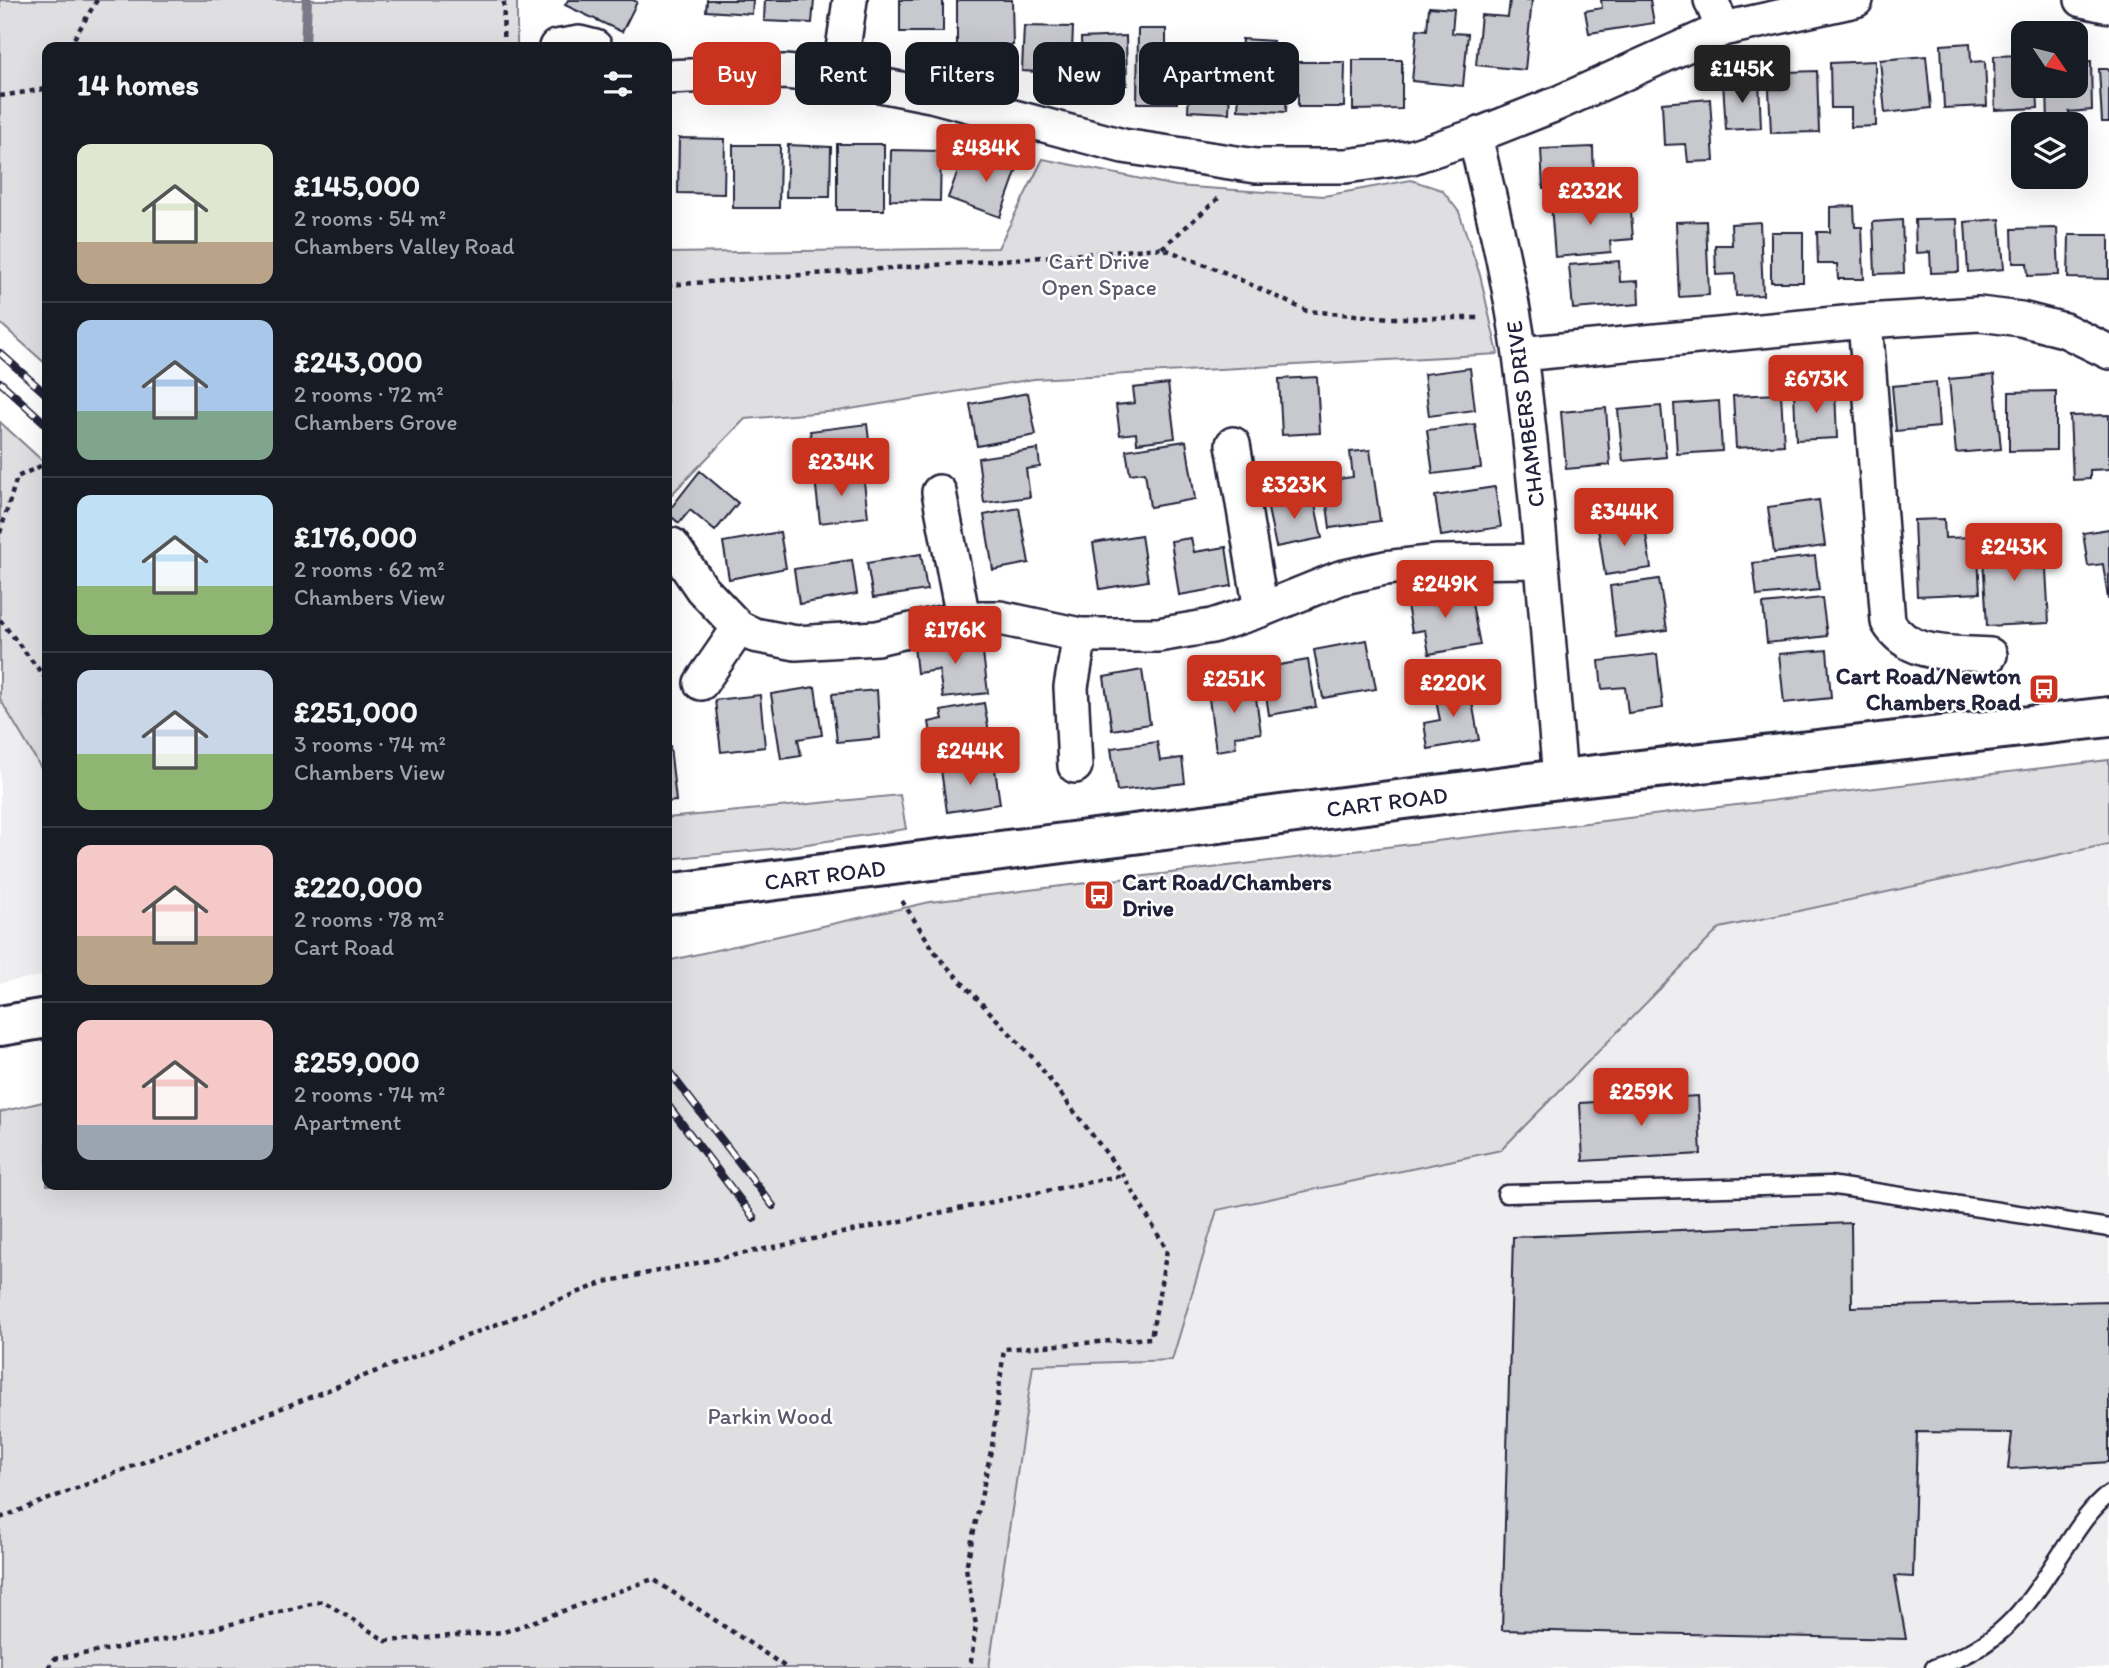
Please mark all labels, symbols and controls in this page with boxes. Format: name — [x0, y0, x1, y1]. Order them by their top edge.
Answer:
north arrow — [2011, 21, 2088, 98]
map controls — [2011, 21, 2088, 189]
chip: Buy — [693, 42, 781, 105]
chip: Rent — [795, 42, 891, 105]
chip: Filters — [905, 42, 1019, 105]
chip: New — [1033, 42, 1125, 105]
chip: Apartment — [1139, 42, 1299, 105]
pin: £145K — [1693, 46, 1791, 105]
text: £145K — [1710, 54, 1774, 82]
icon: filters — [599, 65, 637, 103]
text: 14 homes — [77, 66, 199, 103]
button: layers — [2011, 112, 2088, 189]
pin: £484K — [937, 124, 1035, 184]
text: £484K — [952, 133, 1020, 161]
text: £145,000 — [294, 167, 420, 204]
pin: £232K — [1541, 168, 1639, 227]
icon: home — [133, 172, 217, 256]
text: £232K — [1558, 176, 1622, 204]
text: 2 rooms · 54 m² — [294, 204, 446, 232]
text: Chambers Valley Road — [294, 232, 515, 260]
park label: Cart Drive Open Space — [1041, 247, 1157, 301]
street label: CHAMBERS DRIVE — [1500, 319, 1550, 509]
text: £243,000 — [294, 343, 423, 380]
icon: home — [133, 348, 217, 432]
pin: £673K — [1767, 356, 1865, 415]
text: £673K — [1784, 364, 1848, 392]
text: 2 rooms · 72 m² — [294, 380, 444, 408]
text: Chambers Grove — [294, 408, 457, 436]
pin: £234K — [792, 438, 890, 498]
text: £234K — [808, 447, 874, 475]
pin: £323K — [1245, 462, 1343, 521]
text: £323K — [1262, 470, 1326, 498]
pin: £344K — [1575, 489, 1673, 548]
text: £344K — [1590, 497, 1658, 525]
text: £176,000 — [294, 518, 417, 555]
icon: home — [133, 523, 217, 607]
pin: £243K — [1965, 524, 2063, 583]
text: £243K — [1981, 532, 2047, 560]
text: 2 rooms · 62 m² — [294, 555, 445, 583]
pin: £249K — [1396, 560, 1494, 620]
text: £249K — [1413, 569, 1477, 597]
text: Chambers View — [294, 583, 445, 611]
pin: £176K — [906, 606, 1004, 666]
text: £176K — [924, 615, 986, 643]
pin: £251K — [1185, 656, 1283, 715]
pin: £220K — [1404, 660, 1502, 719]
place label: Cart Road/Newton Chambers Road — [1836, 662, 2022, 716]
text: £251K — [1203, 664, 1265, 692]
text: £220K — [1420, 668, 1486, 696]
bus stop icon: Cart Road/Newton Chambers Road — [2027, 672, 2061, 706]
text: £251,000 — [294, 693, 418, 730]
icon: home — [133, 698, 217, 782]
pin: £244K — [921, 728, 1019, 787]
text: 3 rooms · 74 m² — [294, 730, 446, 758]
text: £244K — [937, 736, 1003, 764]
text: Chambers View — [294, 758, 445, 786]
street label: CART ROAD — [1325, 781, 1449, 823]
street label: CART ROAD — [763, 854, 887, 896]
text: £220,000 — [294, 868, 423, 905]
place label: Cart Road/Chambers Drive — [1122, 868, 1332, 922]
icon: home — [133, 873, 217, 957]
bus stop icon: Cart Road/Chambers Drive — [1082, 878, 1116, 912]
text: 2 rooms · 78 m² — [294, 905, 444, 933]
text: Cart Road — [294, 933, 394, 961]
text: £259,000 — [294, 1043, 420, 1080]
icon: home — [133, 1048, 217, 1132]
pin: £259K — [1592, 1068, 1690, 1128]
text: £259K — [1609, 1077, 1673, 1105]
text: 2 rooms · 74 m² — [294, 1080, 446, 1108]
text: Apartment — [294, 1108, 401, 1136]
park label: Parkin Wood — [707, 1402, 833, 1430]

